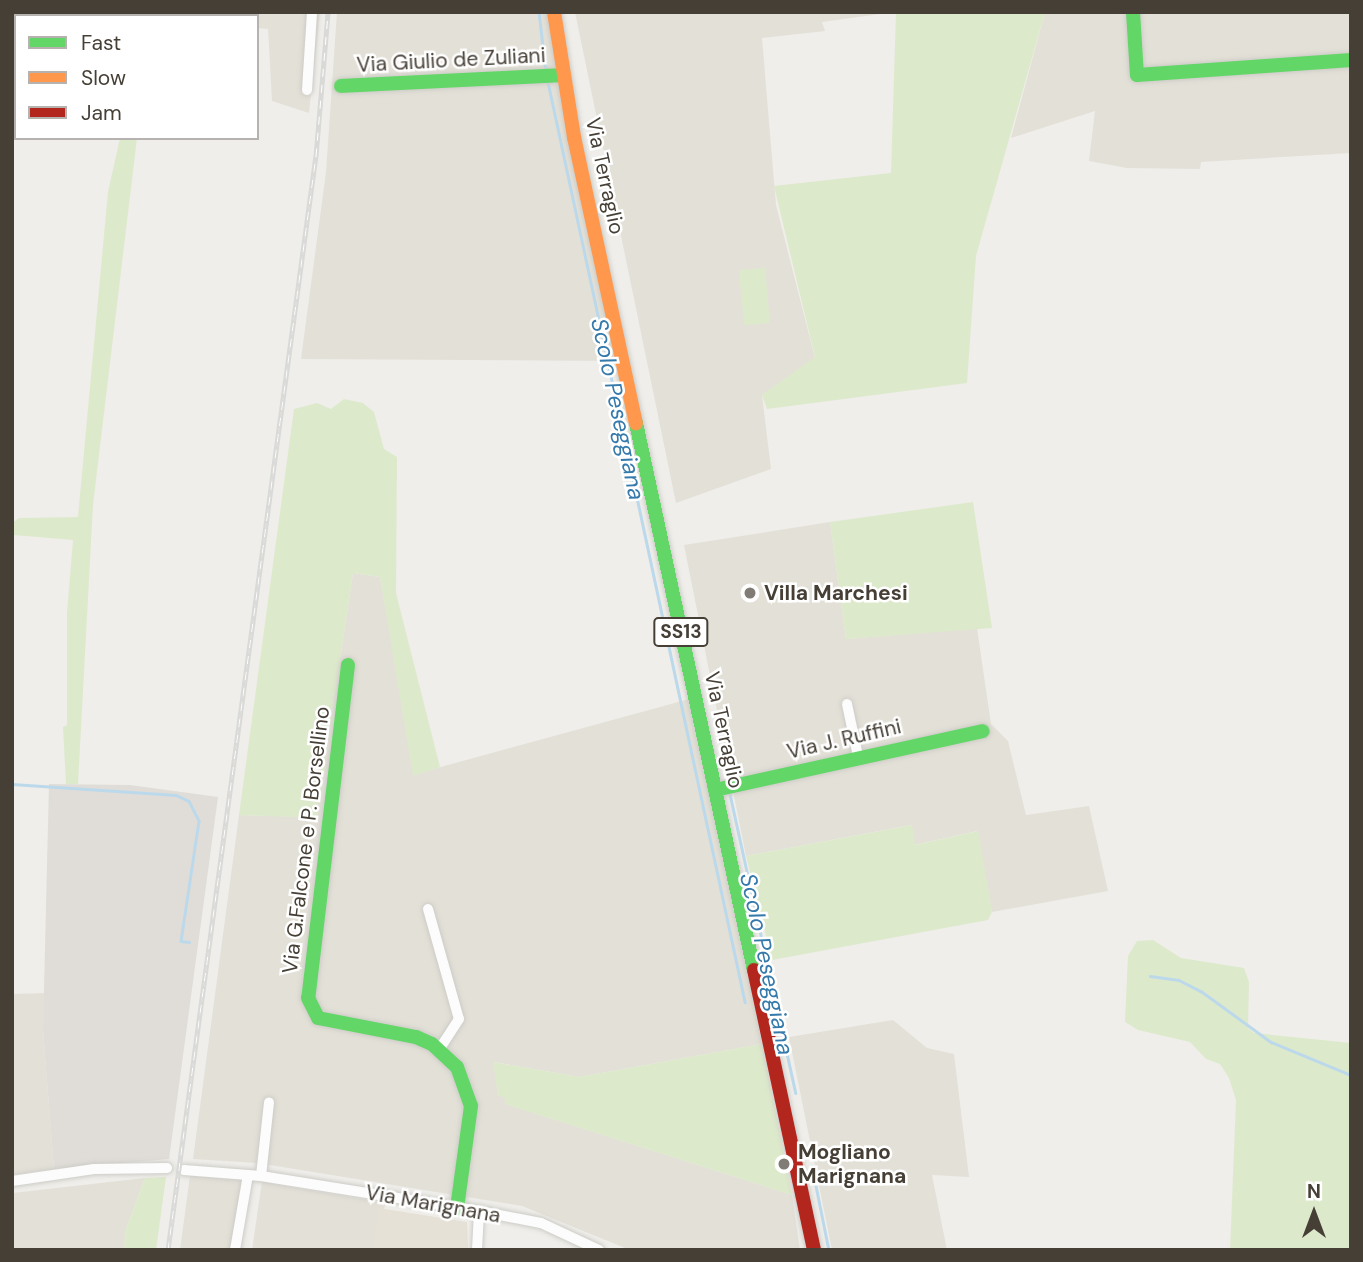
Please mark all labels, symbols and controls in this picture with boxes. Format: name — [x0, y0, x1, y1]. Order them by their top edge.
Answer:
legend — [14, 14, 259, 140]
text: Fast — [81, 29, 121, 57]
street label: Via Giulio de Zuliani — [356, 42, 546, 78]
text: Slow — [81, 64, 126, 92]
text: Jam — [81, 99, 122, 127]
street label: Via Terraglio — [580, 115, 630, 237]
water label: Scolo Peseggiana — [585, 315, 651, 503]
place label: Villa Marchesi — [764, 580, 908, 606]
marker: Villa Marchesi — [742, 585, 758, 601]
road number: SS13 — [653, 617, 709, 648]
street label: Via Terraglio — [699, 669, 749, 791]
street label: Via G.Falcone e P. Borsellino — [277, 705, 335, 975]
street label: Via J. Ruffini — [784, 714, 904, 764]
water label: Scolo Peseggiana — [734, 870, 800, 1058]
place label: Mogliano Marignana — [798, 1139, 906, 1189]
marker: Mogliano Marignana — [776, 1156, 792, 1172]
north arrow — [1279, 1178, 1349, 1248]
text: N — [1307, 1179, 1321, 1204]
street label: Via Marignana — [364, 1180, 502, 1228]

